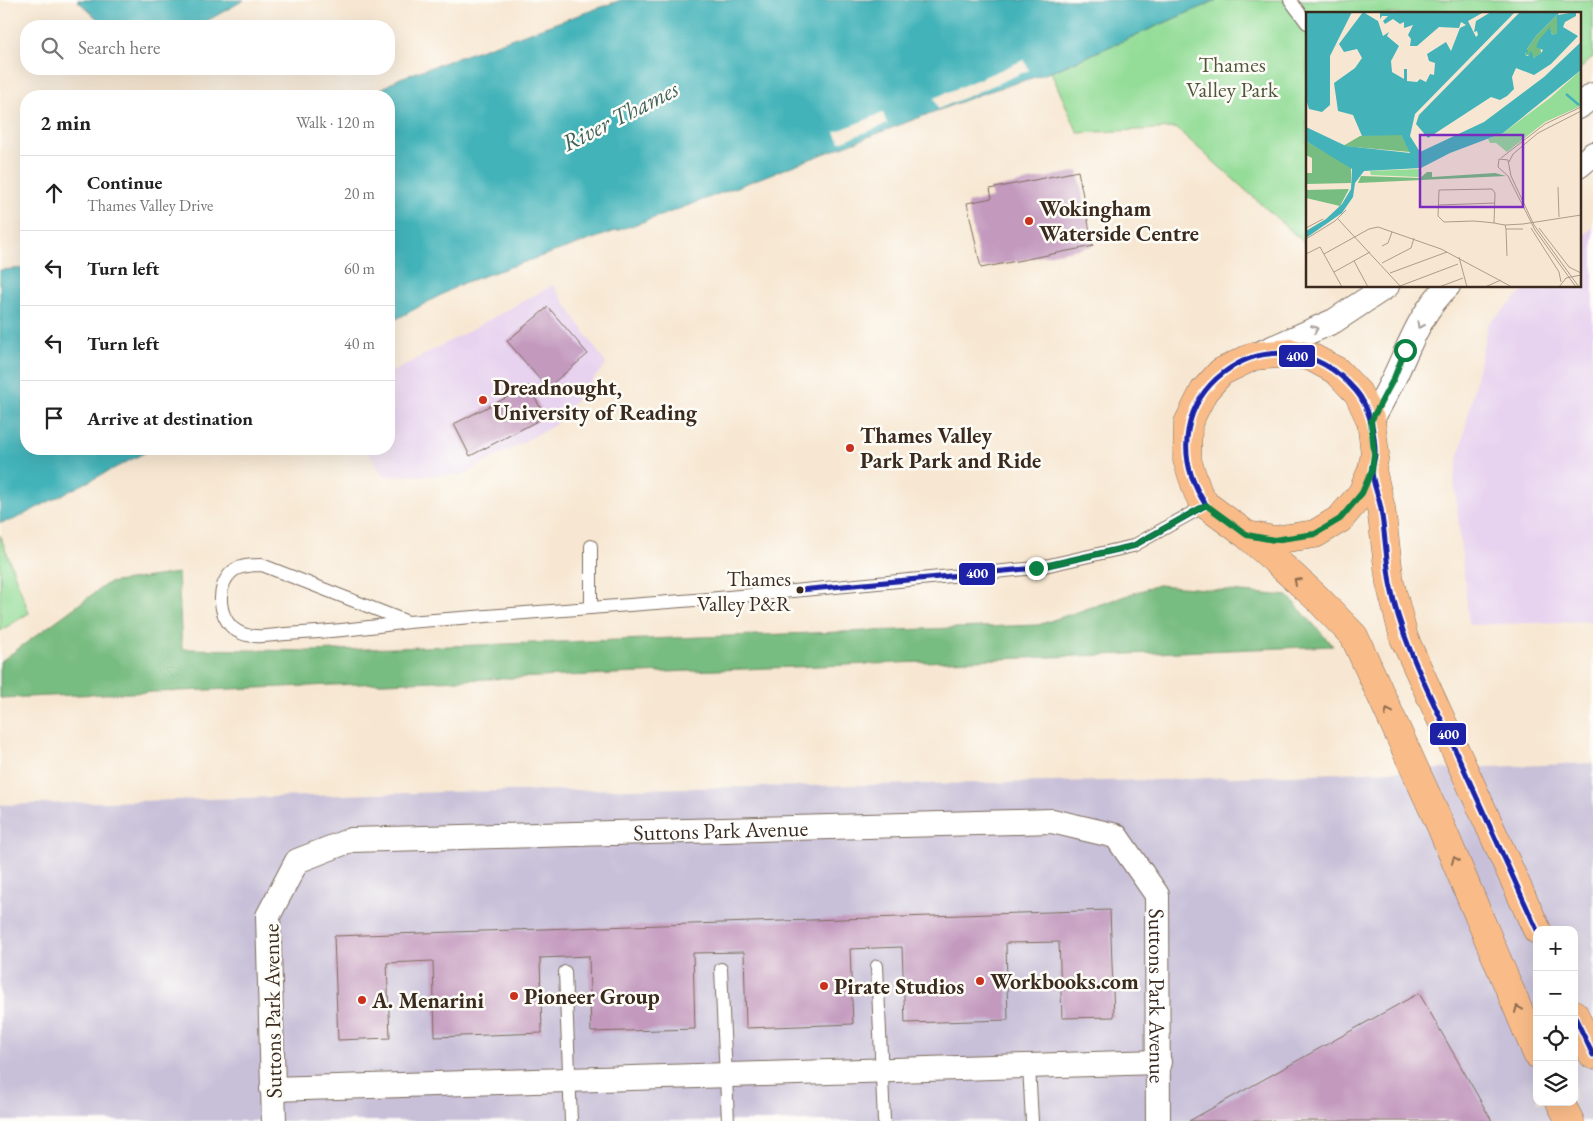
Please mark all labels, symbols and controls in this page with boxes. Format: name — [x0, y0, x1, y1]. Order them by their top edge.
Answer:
inset map — [1306, 12, 1580, 288]
search box — [20, 20, 395, 75]
icon: search — [38, 34, 66, 62]
text: Search here — [78, 35, 160, 60]
park label: Thames Valley Park — [1186, 50, 1279, 104]
water label: River Thames — [556, 73, 684, 158]
text: 2 min — [40, 109, 91, 136]
text: Walk · 120 m — [296, 112, 375, 133]
text: Continue — [87, 170, 162, 195]
icon: ahead — [40, 179, 68, 207]
text: 20 m — [344, 183, 375, 204]
place label: Wokingham Waterside Centre — [1039, 194, 1199, 248]
text: Thames Valley Drive — [87, 195, 213, 216]
marker: Wokingham Waterside Centre — [1023, 215, 1035, 227]
icon: left — [40, 254, 68, 282]
text: Turn left — [87, 256, 159, 281]
text: 60 m — [344, 258, 375, 279]
one-way arrow — [1416, 320, 1426, 329]
one-way arrow — [1310, 325, 1319, 336]
icon: left — [40, 329, 68, 357]
text: Turn left — [87, 331, 159, 356]
text: 40 m — [344, 333, 375, 354]
route start — [1394, 339, 1417, 362]
line badge: 400 — [1278, 344, 1316, 368]
text: 400 — [1286, 347, 1309, 365]
place label: Dreadnought, University of Reading — [493, 373, 698, 427]
marker: Dreadnought, University of Reading — [477, 394, 489, 406]
icon: arrive — [40, 404, 68, 432]
text: Arrive at destination — [87, 406, 253, 431]
place label: Thames Valley Park Park and Ride — [860, 421, 1041, 475]
marker: Thames Valley Park Park and Ride — [844, 442, 856, 454]
route end — [1025, 557, 1048, 580]
line badge: 400 — [958, 562, 996, 586]
text: 400 — [966, 564, 989, 582]
place label: Thames Valley P&R — [697, 565, 792, 617]
one-way arrow — [1293, 577, 1302, 586]
marker: Thames Valley P&R — [795, 585, 805, 595]
one-way arrow — [1384, 708, 1394, 717]
line badge: 400 — [1429, 722, 1467, 746]
text: 400 — [1437, 725, 1460, 743]
street label: Suttons Park Avenue — [633, 814, 809, 847]
one-way arrow — [1450, 856, 1461, 865]
street label: Suttons Park Avenue — [1142, 908, 1172, 1084]
street label: Suttons Park Avenue — [256, 923, 289, 1099]
map controls — [1533, 926, 1578, 1106]
button: + — [1533, 926, 1578, 971]
place label: Workbooks.com — [990, 967, 1139, 996]
button: − — [1533, 971, 1578, 1016]
place label: Pirate Studios — [834, 972, 964, 1001]
marker: Workbooks.com — [974, 975, 986, 987]
marker: Pirate Studios — [818, 980, 830, 992]
place label: Pioneer Group — [524, 982, 660, 1011]
place label: A. Menarini — [371, 986, 485, 1015]
marker: Pioneer Group — [508, 990, 520, 1002]
marker: A. Menarini — [356, 994, 368, 1006]
one-way arrow — [1513, 1006, 1523, 1014]
button: locate — [1533, 1016, 1578, 1061]
button: layers — [1533, 1061, 1578, 1106]

